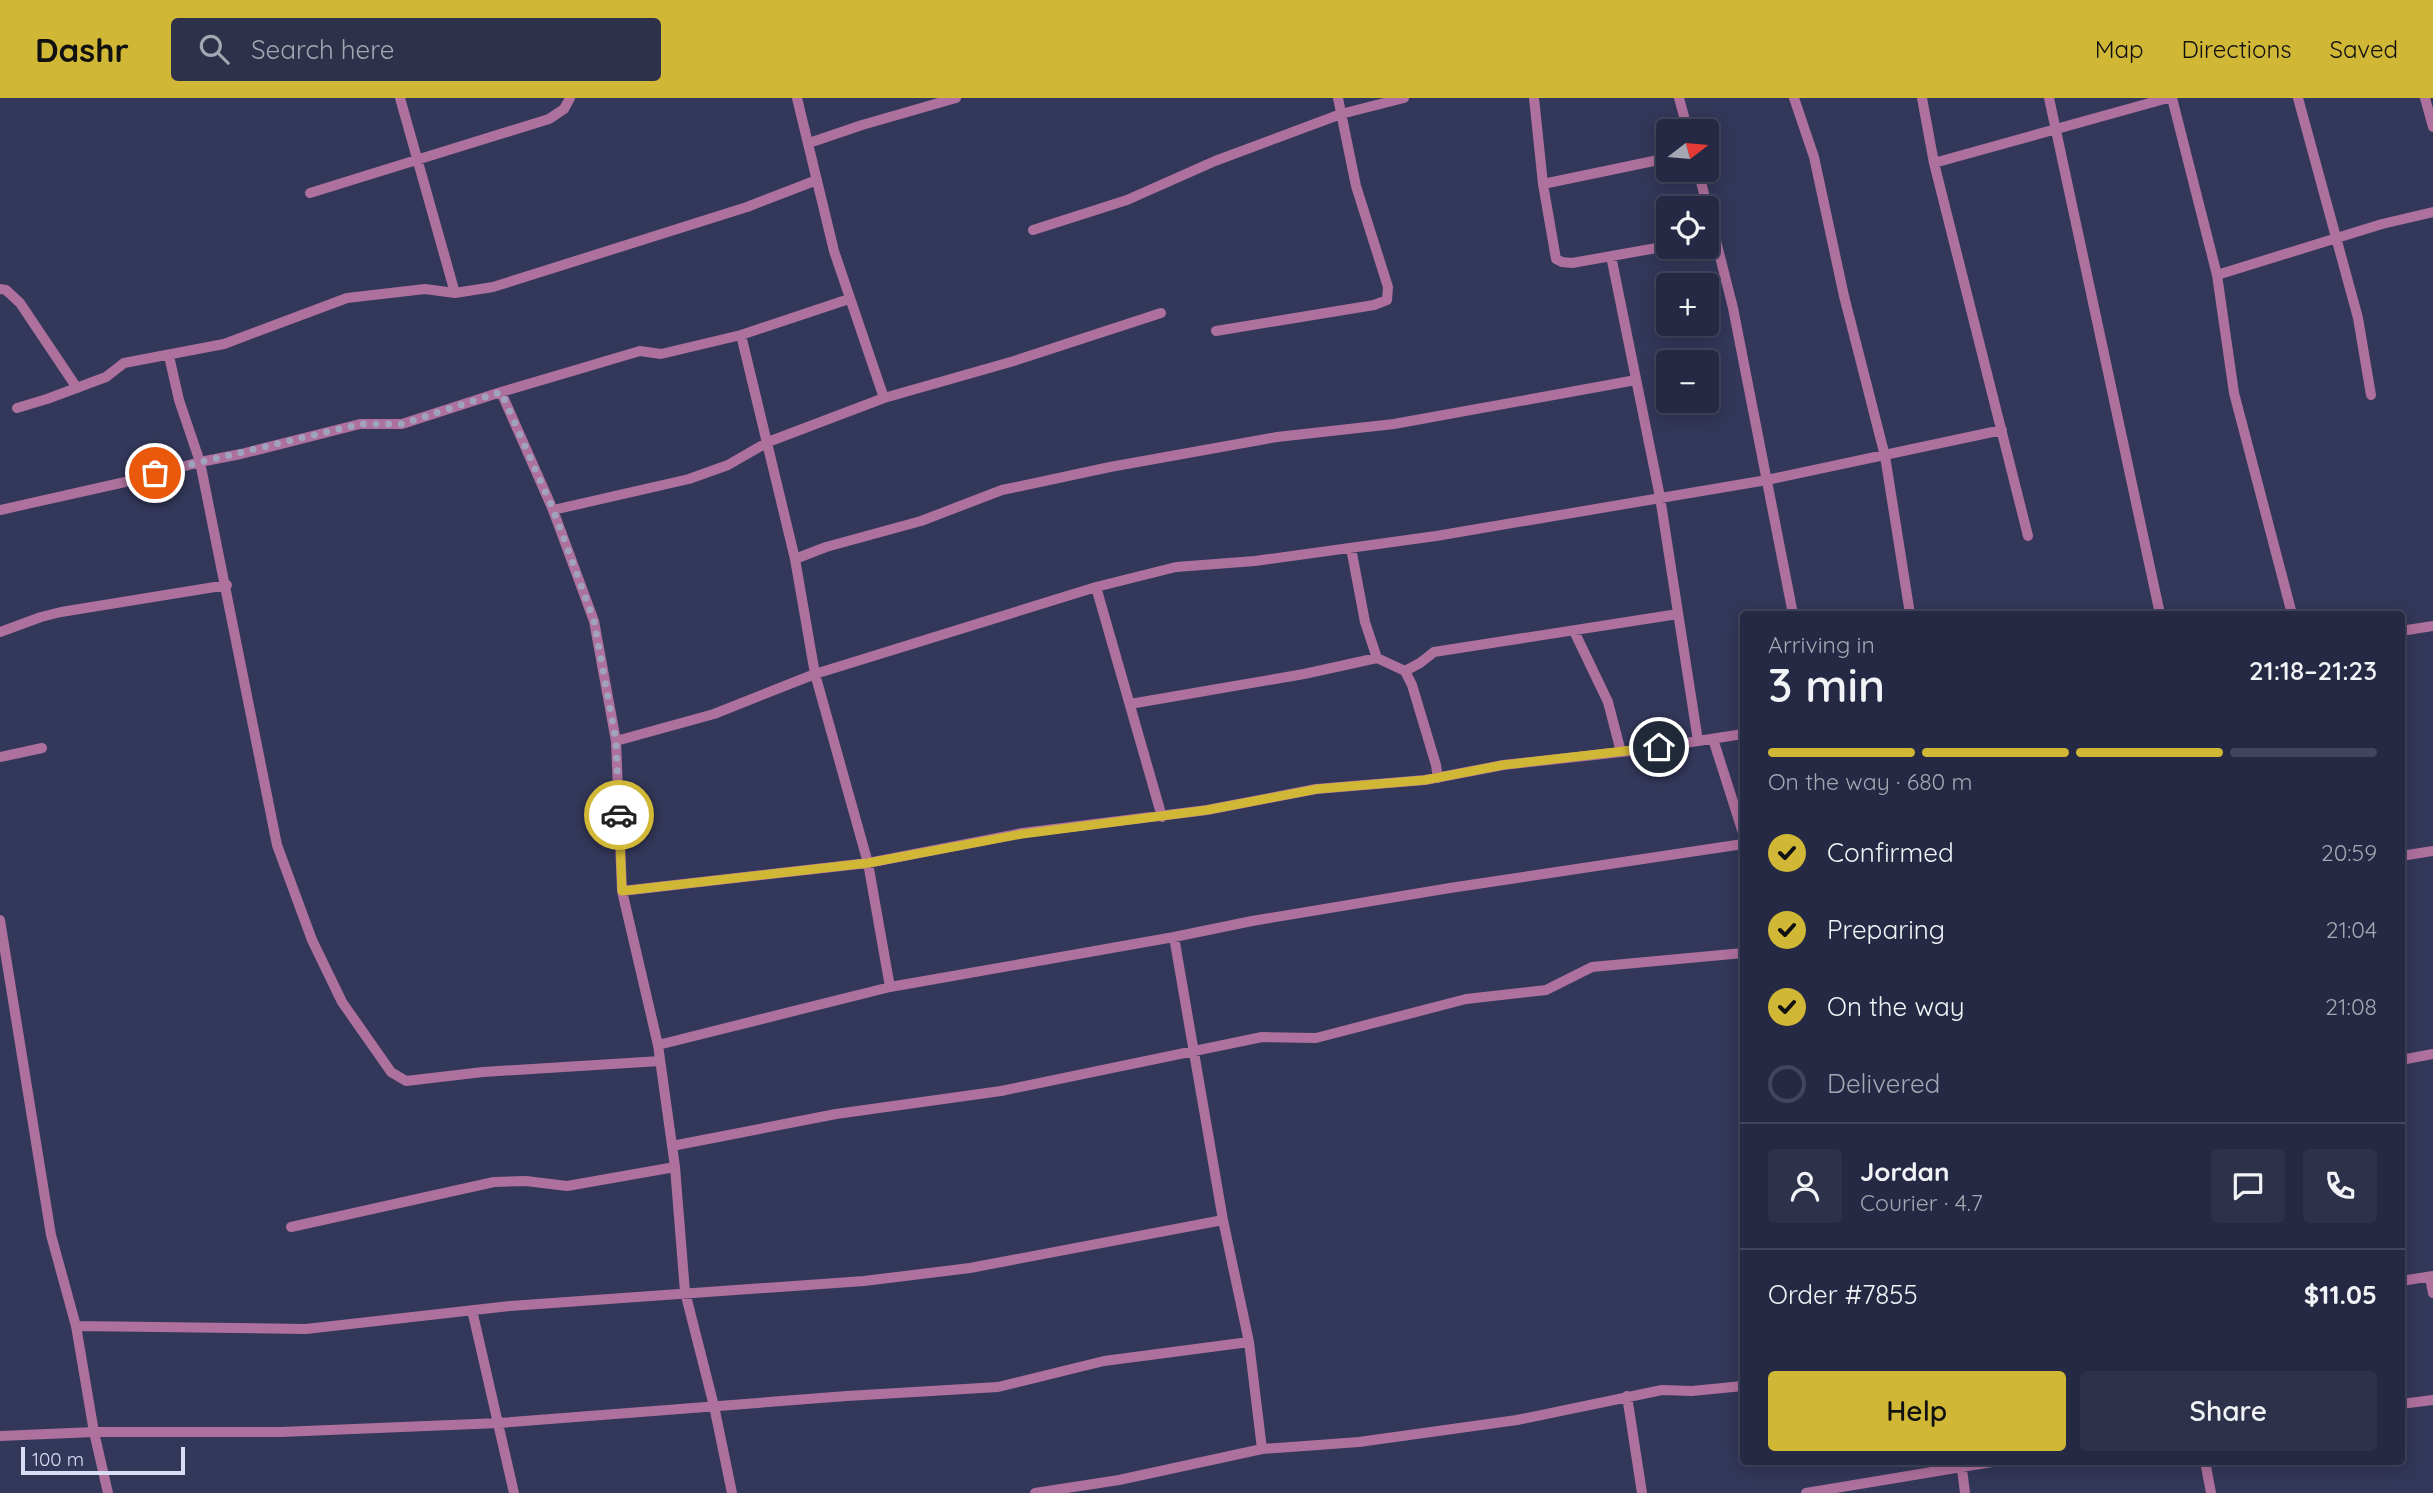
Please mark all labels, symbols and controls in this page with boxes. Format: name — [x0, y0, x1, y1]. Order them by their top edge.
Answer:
search box — [171, 18, 661, 81]
text: Dashr — [35, 29, 129, 70]
icon: search — [195, 30, 233, 68]
text: Search here — [251, 33, 394, 66]
text: Map — [2095, 34, 2144, 64]
text: Directions — [2182, 34, 2292, 64]
text: Saved — [2330, 34, 2398, 64]
north arrow — [1656, 119, 1718, 182]
map controls — [1656, 119, 1719, 413]
button: locate — [1656, 196, 1719, 259]
button: + — [1656, 273, 1719, 336]
button: − — [1656, 350, 1719, 413]
pin — [125, 443, 185, 503]
icon: bag — [136, 454, 174, 492]
text: Arriving in — [1768, 630, 1875, 659]
text: 21:18–21:23 — [2249, 654, 2377, 687]
text: 3 min — [1768, 656, 1885, 714]
pin — [1629, 717, 1689, 777]
icon: home — [1640, 728, 1678, 766]
text: On the way · 680 m — [1768, 767, 1973, 796]
courier — [584, 780, 654, 850]
icon: car — [600, 796, 638, 834]
icon: check — [1768, 834, 1806, 872]
text: Confirmed — [1827, 836, 1954, 869]
text: 20:59 — [2321, 838, 2377, 867]
icon: check — [1768, 911, 1806, 949]
text: Preparing — [1827, 913, 1945, 946]
text: 21:04 — [2326, 915, 2377, 944]
icon: check — [1768, 988, 1806, 1026]
text: On the way — [1827, 990, 1965, 1023]
text: 21:08 — [2325, 992, 2377, 1021]
text: Delivered — [1827, 1067, 1940, 1100]
button: person — [1768, 1149, 1842, 1223]
button: chat — [2211, 1149, 2285, 1223]
button: phone — [2303, 1149, 2377, 1223]
text: Jordan — [1860, 1155, 1949, 1188]
text: Courier · 4.7 — [1860, 1188, 1983, 1217]
text: Order #7855 — [1768, 1278, 1918, 1311]
text: $11.05 — [2304, 1278, 2377, 1311]
button: Help — [1768, 1371, 2066, 1451]
button: Share — [2080, 1371, 2377, 1451]
scale bar — [21, 1444, 186, 1476]
text: 100 m — [32, 1447, 84, 1471]

